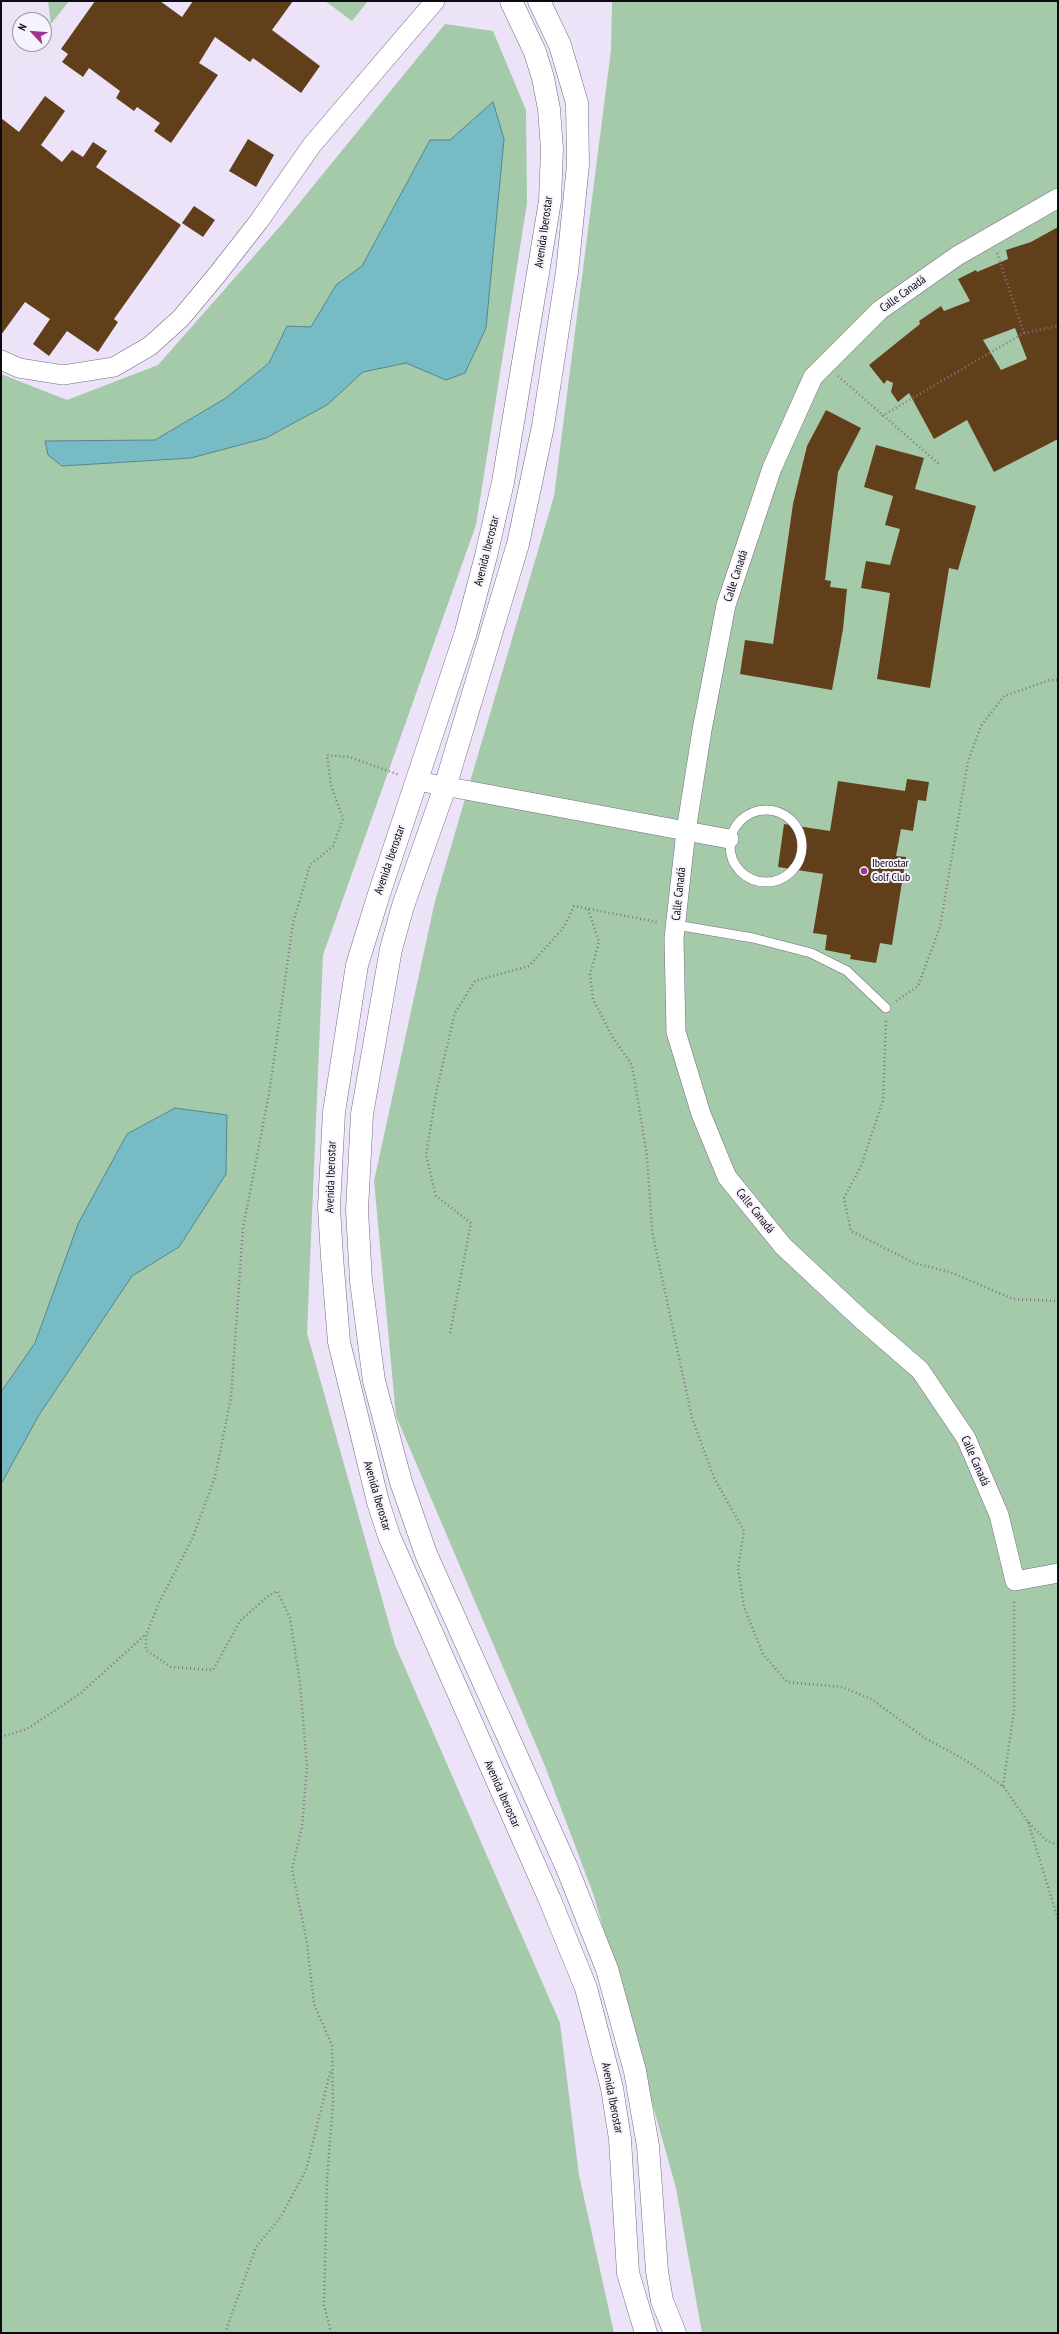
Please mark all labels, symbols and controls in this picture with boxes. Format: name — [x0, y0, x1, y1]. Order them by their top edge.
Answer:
north arrow — [12, 12, 52, 52]
text: N — [15, 21, 30, 33]
street label: Avenida Iberostar — [532, 195, 556, 269]
street label: Calle Canadá — [877, 272, 929, 316]
street label: Avenida Iberostar — [471, 514, 503, 588]
street label: Calle Canadá — [721, 548, 751, 604]
street label: Avenida Iberostar — [371, 824, 409, 896]
place label: Iberostar Golf Club — [872, 857, 910, 885]
marker: Iberostar Golf Club — [859, 866, 869, 876]
street label: Calle Canadá — [669, 867, 689, 921]
street label: Avenida Iberostar — [323, 1141, 339, 1213]
street label: Calle Canadá — [733, 1186, 777, 1236]
street label: Calle Canadá — [958, 1434, 992, 1488]
street label: Avenida Iberostar — [360, 1459, 394, 1533]
street label: Avenida Iberostar — [481, 1758, 523, 1830]
street label: Avenida Iberostar — [598, 2061, 626, 2135]

